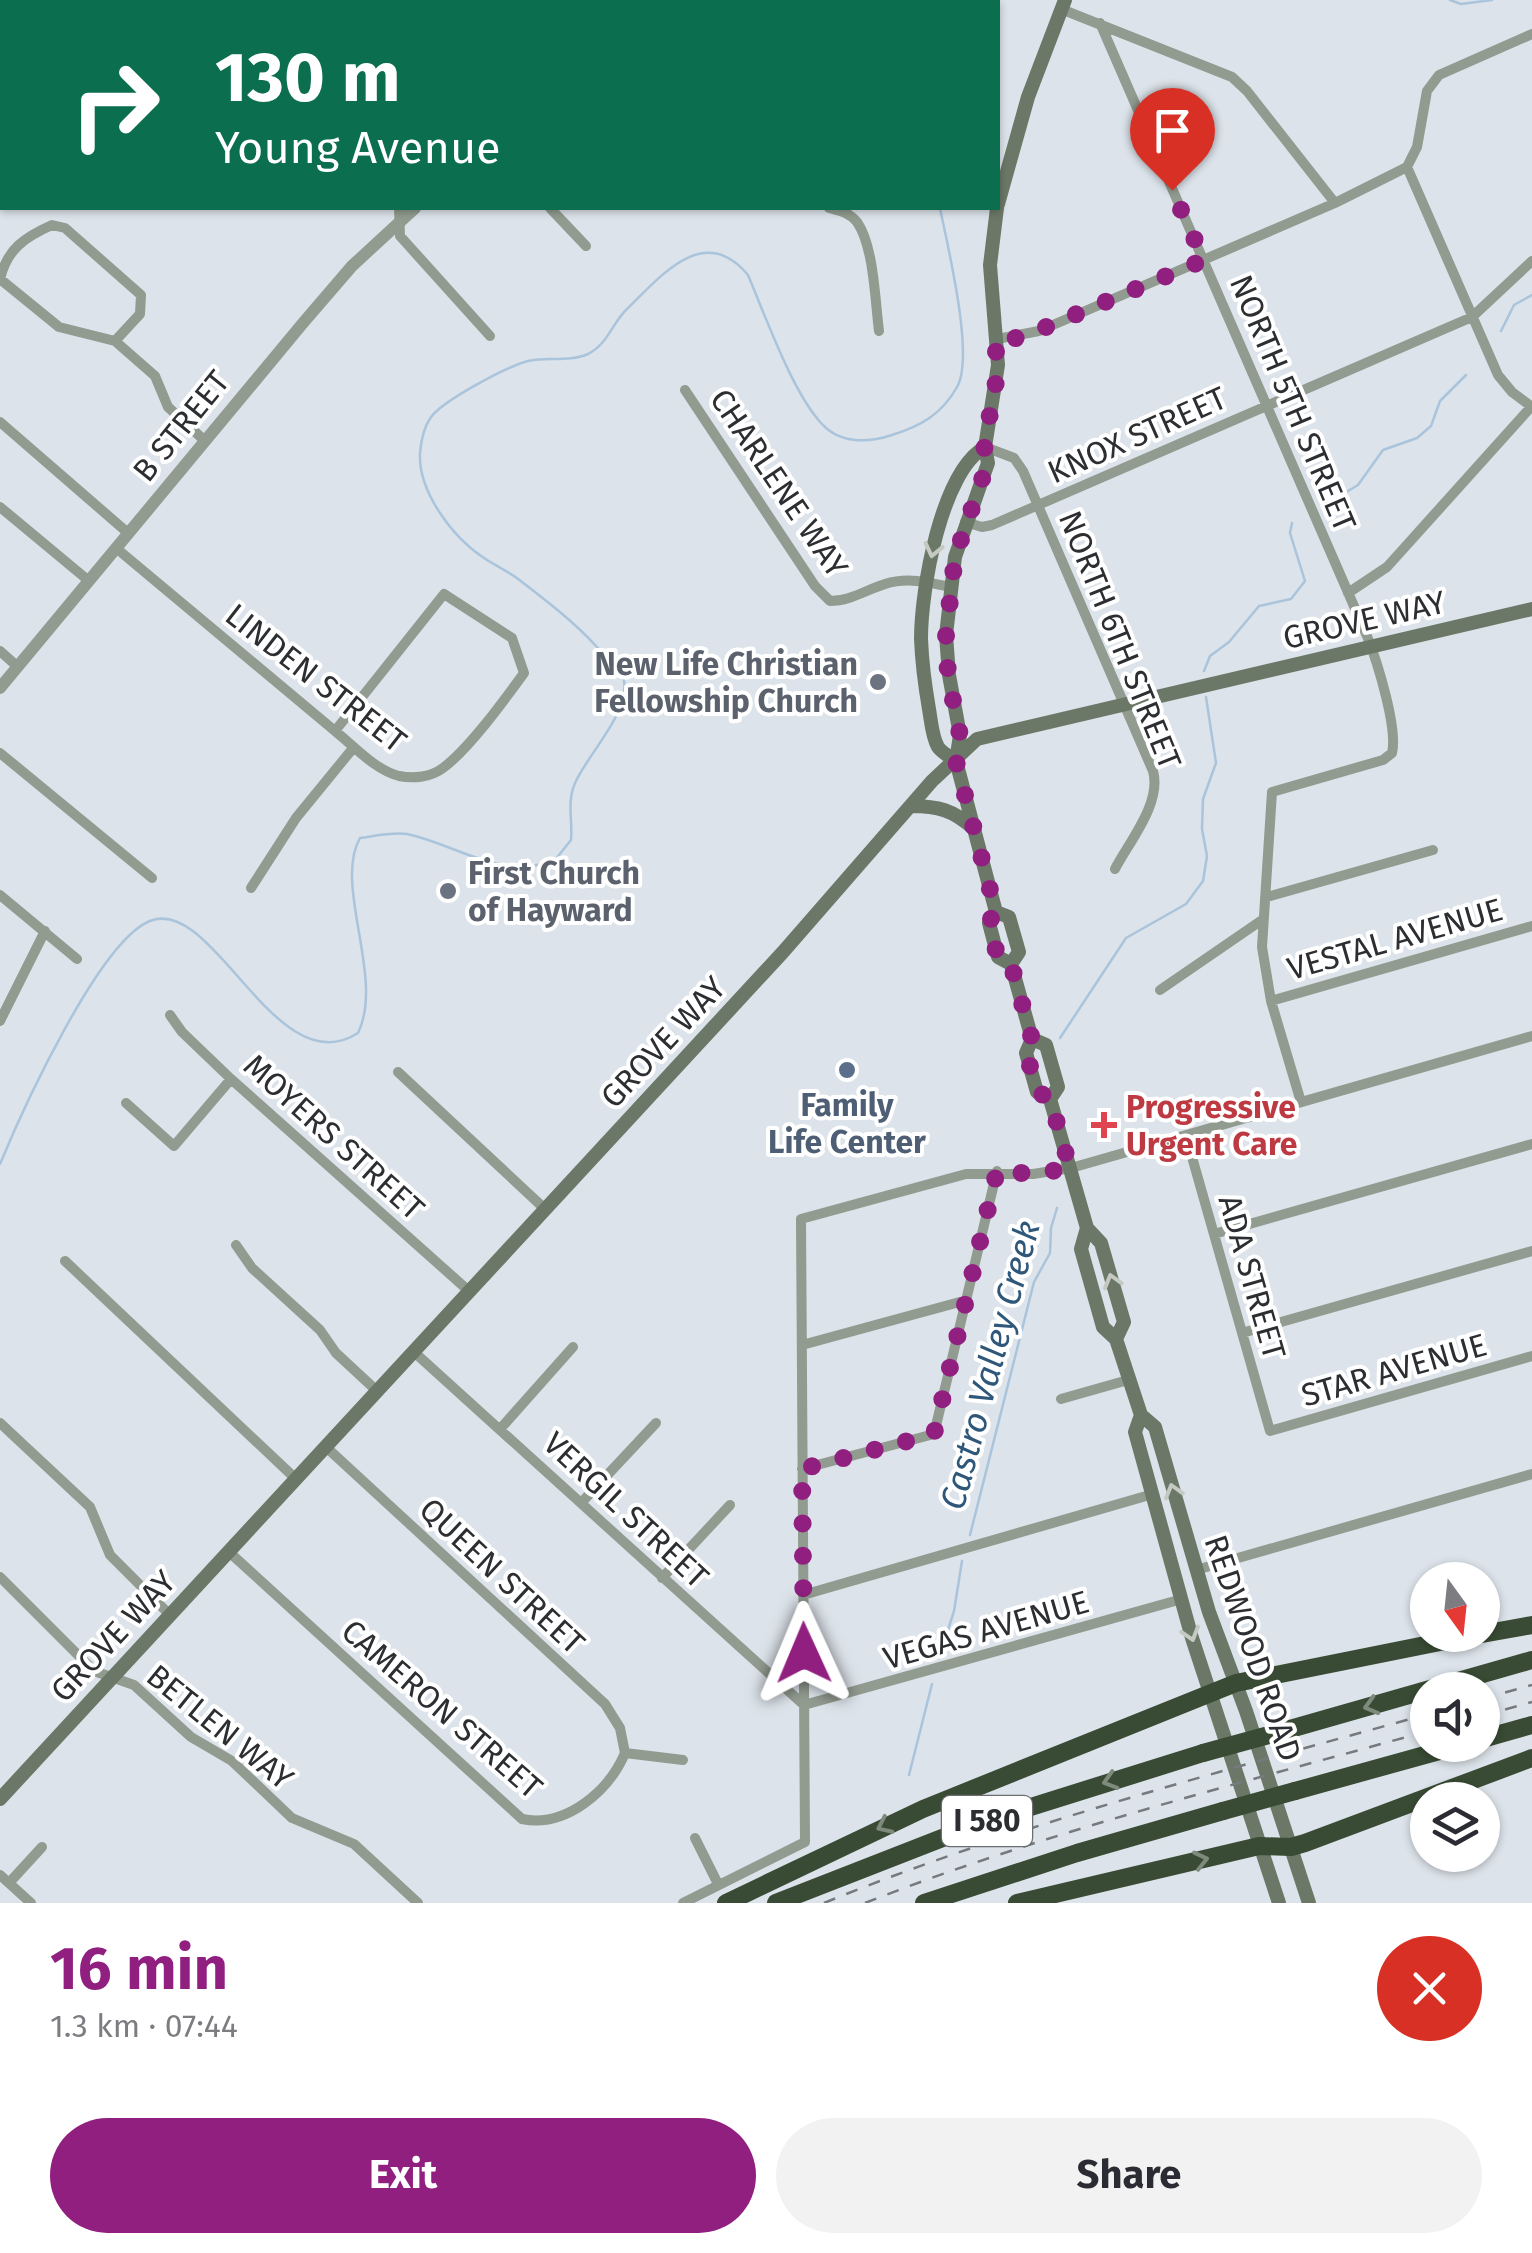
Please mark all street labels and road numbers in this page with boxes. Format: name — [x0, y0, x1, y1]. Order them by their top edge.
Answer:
street label: NORTH 5TH STREET — [1222, 269, 1364, 537]
street label: B STREET — [125, 363, 237, 489]
street label: KNOX STREET — [1042, 378, 1233, 491]
street label: CHARLENE WAY — [702, 382, 856, 585]
street label: NORTH 6TH STREET — [1051, 505, 1189, 775]
street label: GROVE WAY — [1279, 583, 1449, 657]
street label: LINDEN STREET — [218, 596, 414, 761]
street label: VESTAL AVENUE — [1283, 890, 1507, 988]
street label: GROVE WAY — [593, 968, 734, 1115]
street label: MOYERS STREET — [236, 1046, 432, 1228]
street label: ADA STREET — [1210, 1191, 1294, 1364]
street label: STAR AVENUE — [1297, 1325, 1491, 1415]
street label: VERGIL STREET — [536, 1424, 717, 1596]
street label: QUEEN STREET — [412, 1490, 593, 1662]
street label: REDWOOD ROAD — [1196, 1530, 1310, 1766]
street label: GROVE WAY — [43, 1562, 184, 1709]
street label: VEGAS AVENUE — [879, 1583, 1093, 1677]
street label: CAMERON STREET — [334, 1612, 550, 1807]
street label: BETLEN WAY — [139, 1656, 301, 1798]
road number: I 580 — [942, 1796, 1032, 1846]

